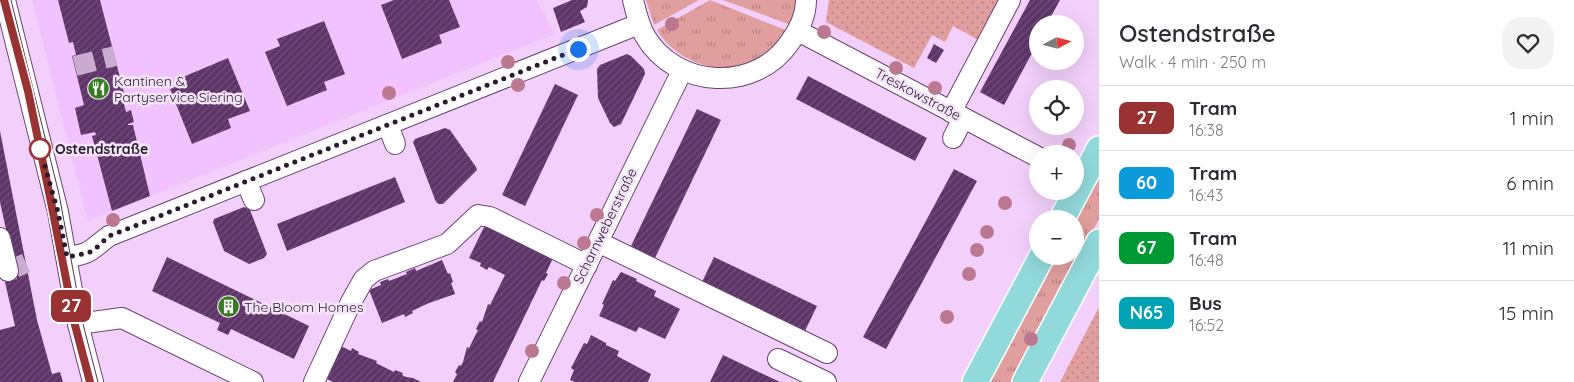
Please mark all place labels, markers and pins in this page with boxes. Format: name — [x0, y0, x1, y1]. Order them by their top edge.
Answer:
place label: Kantinen & Partyservice Siering — [114, 72, 243, 106]
restaurant icon: Kantinen & Partyservice Siering — [86, 77, 110, 101]
marker: Ostendstraße — [29, 138, 51, 160]
place label: Ostendstraße — [55, 140, 148, 158]
building icon: The Bloom Homes — [216, 295, 240, 319]
place label: The Bloom Homes — [244, 298, 364, 316]

